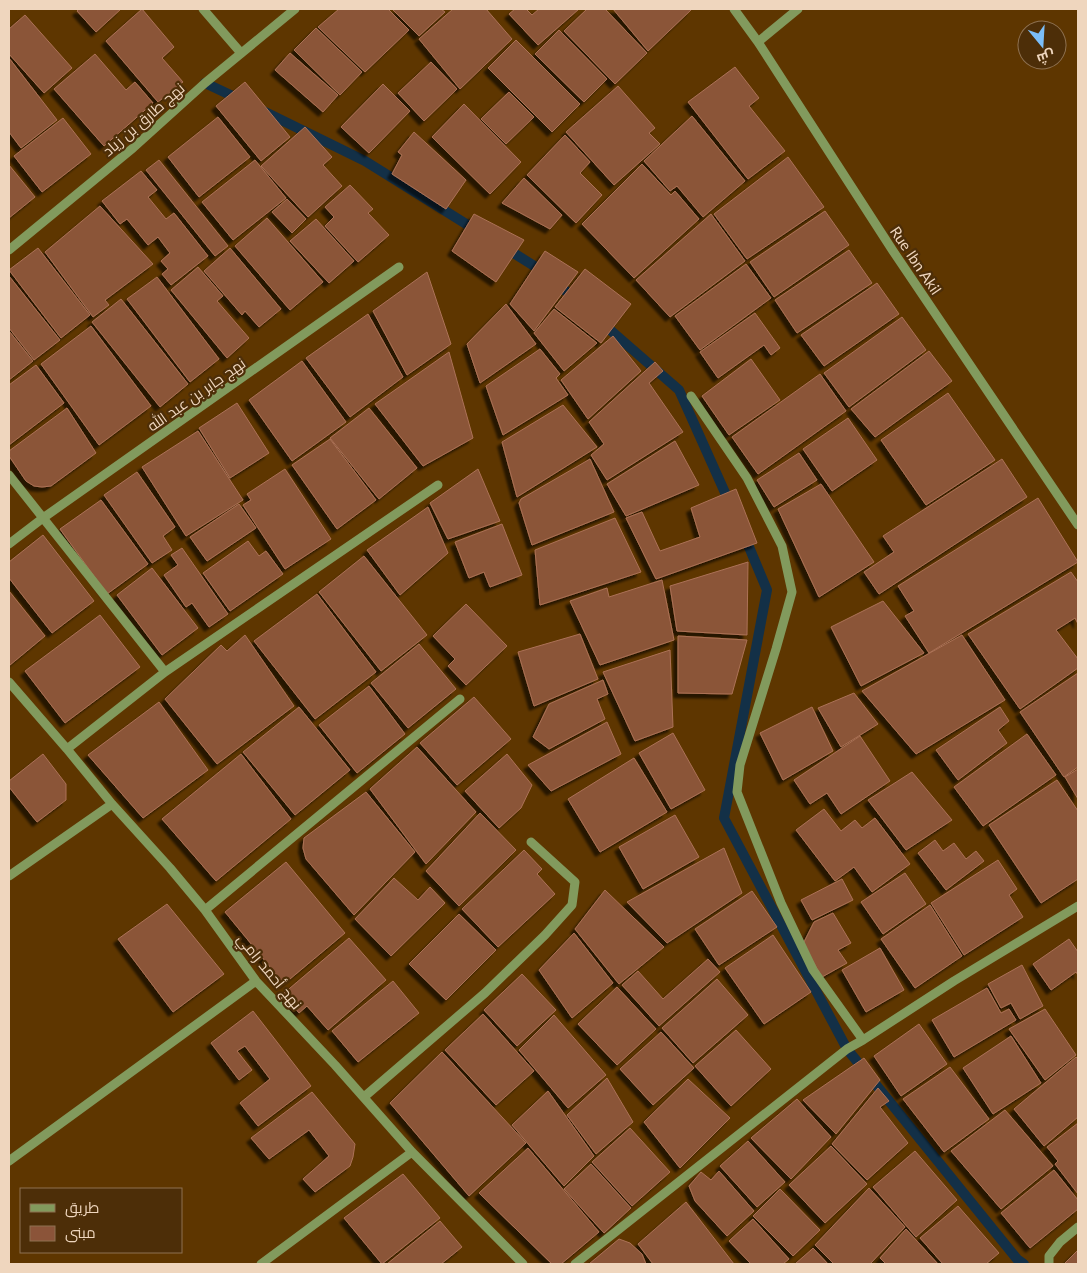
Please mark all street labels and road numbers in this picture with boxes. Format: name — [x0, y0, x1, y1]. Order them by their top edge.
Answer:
street label: نهج طارق بن زياد — [98, 79, 190, 162]
street label: Rue Ibn Akil — [887, 223, 945, 297]
street label: نهج جابر بن عبد الله — [143, 353, 250, 437]
street label: نهج أحمد رامي — [231, 929, 306, 1015]

